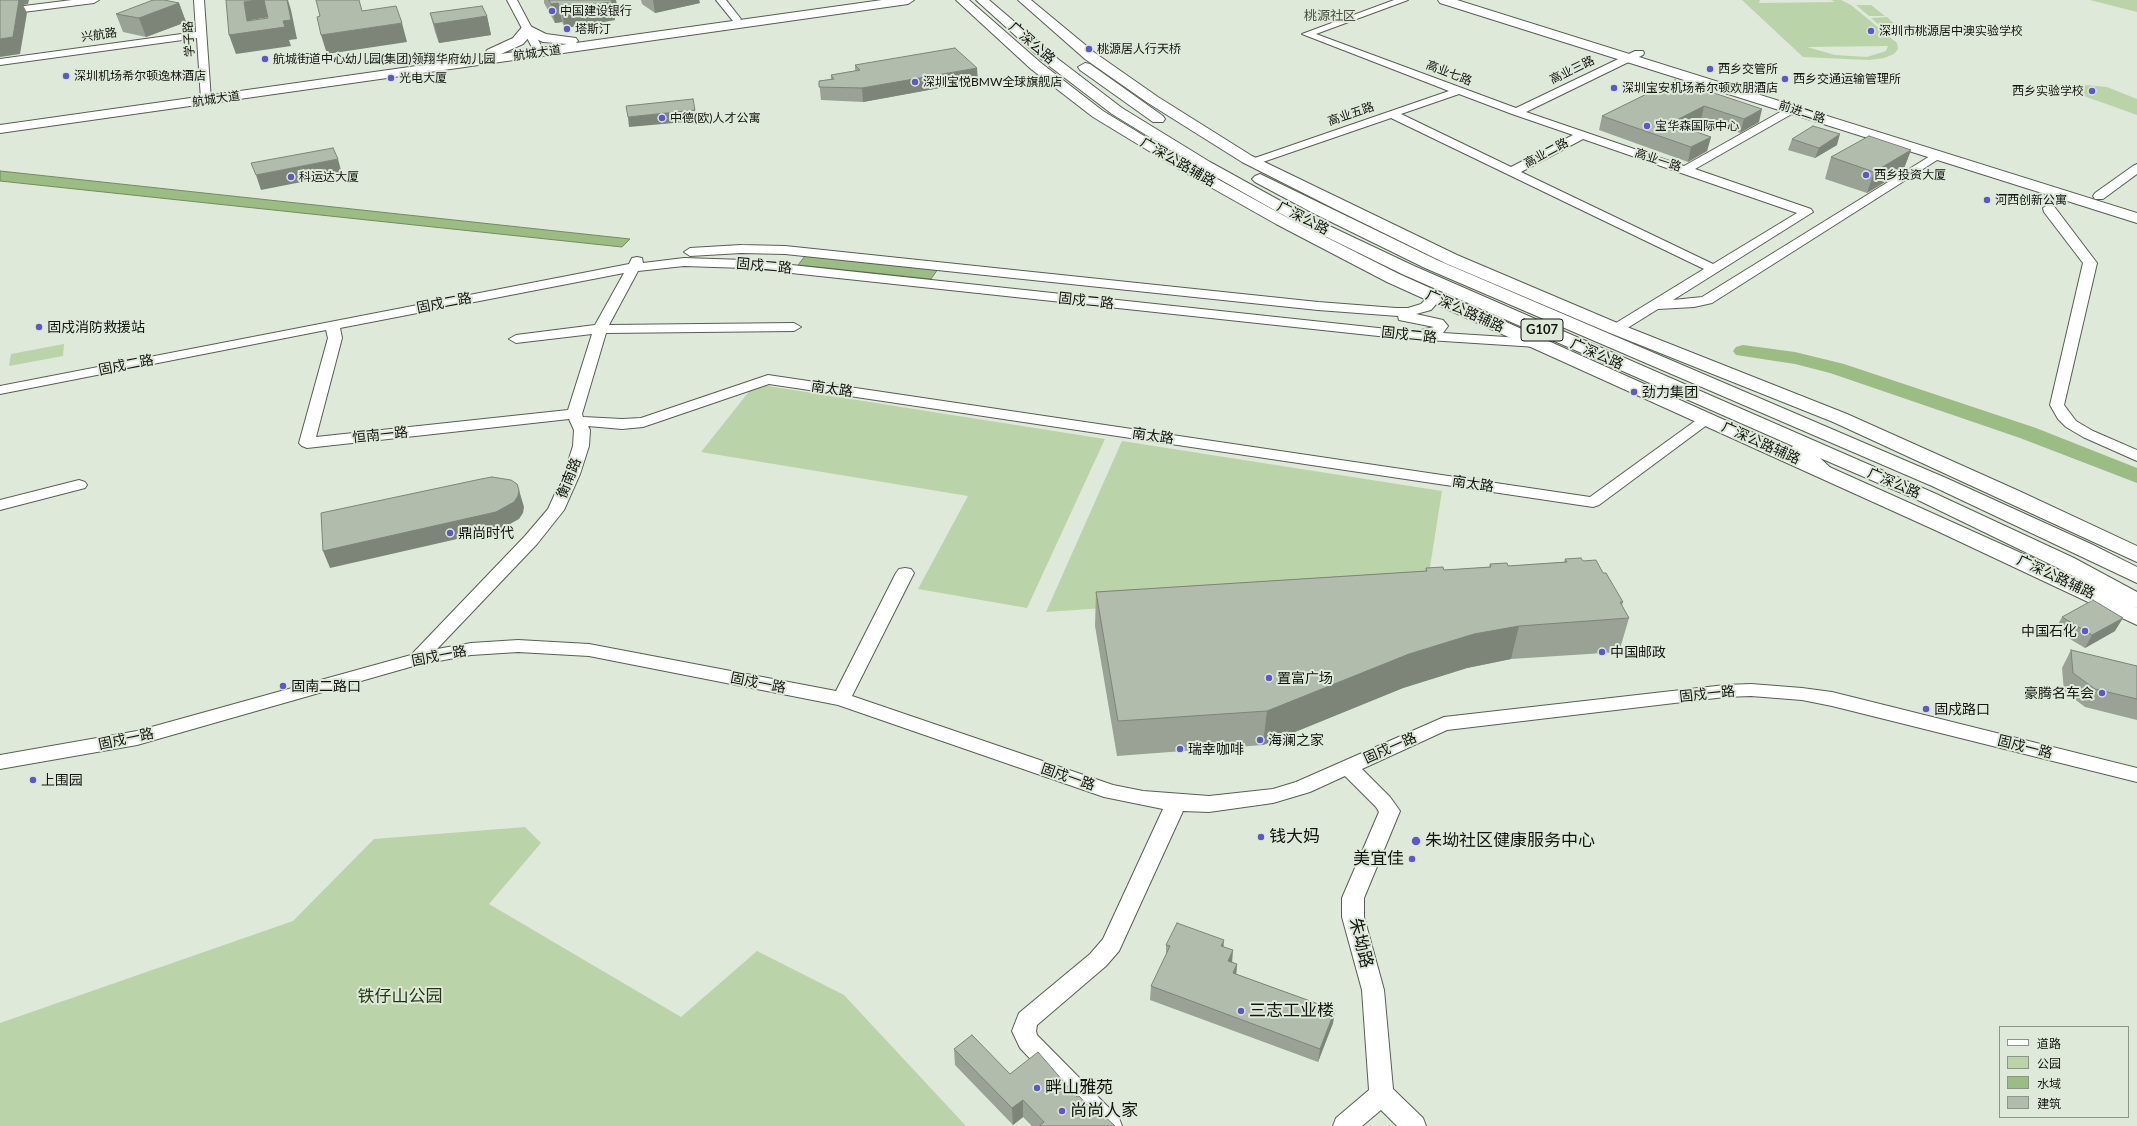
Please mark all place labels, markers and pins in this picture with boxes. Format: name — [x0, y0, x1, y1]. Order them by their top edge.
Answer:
place label: 中国建设银行 — [560, 4, 632, 18]
marker: 中国建设银行 — [547, 6, 557, 16]
place label: 塔斯汀 — [575, 22, 611, 36]
marker: 塔斯汀 — [562, 24, 572, 34]
place label: 深圳市桃源居中澳实验学校 — [1879, 24, 2023, 38]
marker: 深圳市桃源居中澳实验学校 — [1866, 26, 1876, 36]
place label: 桃源居人行天桥 — [1097, 42, 1181, 56]
marker: 桃源居人行天桥 — [1084, 44, 1094, 54]
place label: 航城街道中心幼儿园(集团)领翔华府幼儿园 — [273, 52, 495, 66]
marker: 航城街道中心幼儿园(集团)领翔华府幼儿园 — [260, 54, 270, 64]
place label: 西乡交管所 — [1718, 62, 1778, 76]
marker: 西乡交管所 — [1705, 64, 1715, 74]
place label: 深圳机场希尔顿逸林酒店 — [74, 69, 206, 83]
marker: 深圳机场希尔顿逸林酒店 — [61, 71, 71, 81]
place label: 光电大厦 — [399, 71, 447, 85]
place label: 西乡交通运输管理所 — [1793, 72, 1901, 86]
marker: 光电大厦 — [386, 73, 396, 83]
marker: 西乡交通运输管理所 — [1780, 74, 1790, 84]
place label: 深圳宝悦BMW全球旗舰店 — [923, 75, 1062, 89]
marker: 深圳宝悦BMW全球旗舰店 — [910, 77, 920, 87]
place label: 深圳宝安机场希尔顿欢朋酒店 — [1622, 81, 1778, 95]
marker: 深圳宝安机场希尔顿欢朋酒店 — [1609, 83, 1619, 93]
place label: 西乡实验学校 — [2012, 84, 2084, 98]
marker: 西乡实验学校 — [2087, 86, 2097, 96]
place label: 中德(欧)人才公寓 — [670, 111, 760, 125]
marker: 中德(欧)人才公寓 — [657, 113, 667, 123]
place label: 宝华森国际中心 — [1655, 119, 1739, 133]
marker: 宝华森国际中心 — [1642, 121, 1652, 131]
place label: 西乡投资大厦 — [1874, 168, 1946, 182]
place label: 科运达大厦 — [299, 170, 359, 184]
marker: 西乡投资大厦 — [1861, 170, 1871, 180]
marker: 科运达大厦 — [286, 172, 296, 182]
place label: 河西创新公寓 — [1995, 193, 2067, 207]
marker: 河西创新公寓 — [1982, 195, 1992, 205]
place label: 固戍消防救援站 — [47, 319, 145, 335]
marker: 固戍消防救援站 — [34, 322, 44, 332]
place label: 劲力集团 — [1642, 384, 1698, 400]
marker: 劲力集团 — [1629, 387, 1639, 397]
place label: 鼎尚时代 — [458, 525, 514, 541]
marker: 鼎尚时代 — [445, 528, 455, 538]
place label: 中国石化 — [2021, 623, 2077, 639]
marker: 中国石化 — [2080, 626, 2090, 636]
place label: 中国邮政 — [1610, 644, 1666, 660]
marker: 中国邮政 — [1597, 647, 1607, 657]
place label: 置富广场 — [1277, 670, 1333, 686]
marker: 置富广场 — [1264, 673, 1274, 683]
place label: 固南二路口 — [291, 678, 361, 694]
marker: 固南二路口 — [278, 681, 288, 691]
place label: 豪腾名车会 — [2024, 685, 2094, 701]
marker: 豪腾名车会 — [2097, 688, 2107, 698]
place label: 固戍路口 — [1934, 701, 1990, 717]
marker: 固戍路口 — [1921, 704, 1931, 714]
place label: 海澜之家 — [1268, 732, 1324, 748]
marker: 海澜之家 — [1255, 735, 1265, 745]
place label: 瑞幸咖啡 — [1188, 741, 1244, 757]
marker: 瑞幸咖啡 — [1175, 744, 1185, 754]
place label: 上围园 — [41, 772, 83, 788]
marker: 上围园 — [28, 775, 38, 785]
place label: 钱大妈 — [1269, 827, 1320, 847]
place label: 朱坳社区健康服务中心 — [1425, 831, 1595, 851]
marker: 钱大妈 — [1256, 832, 1266, 842]
marker: 朱坳社区健康服务中心 — [1410, 835, 1422, 847]
place label: 美宜佳 — [1353, 849, 1404, 869]
marker: 美宜佳 — [1407, 854, 1417, 864]
place label: 三志工业楼 — [1249, 1001, 1334, 1021]
marker: 三志工业楼 — [1236, 1006, 1246, 1016]
place label: 畔山雅苑 — [1045, 1078, 1113, 1098]
marker: 畔山雅苑 — [1032, 1083, 1042, 1093]
place label: 尚尚人家 — [1070, 1101, 1138, 1121]
marker: 尚尚人家 — [1057, 1106, 1067, 1116]

